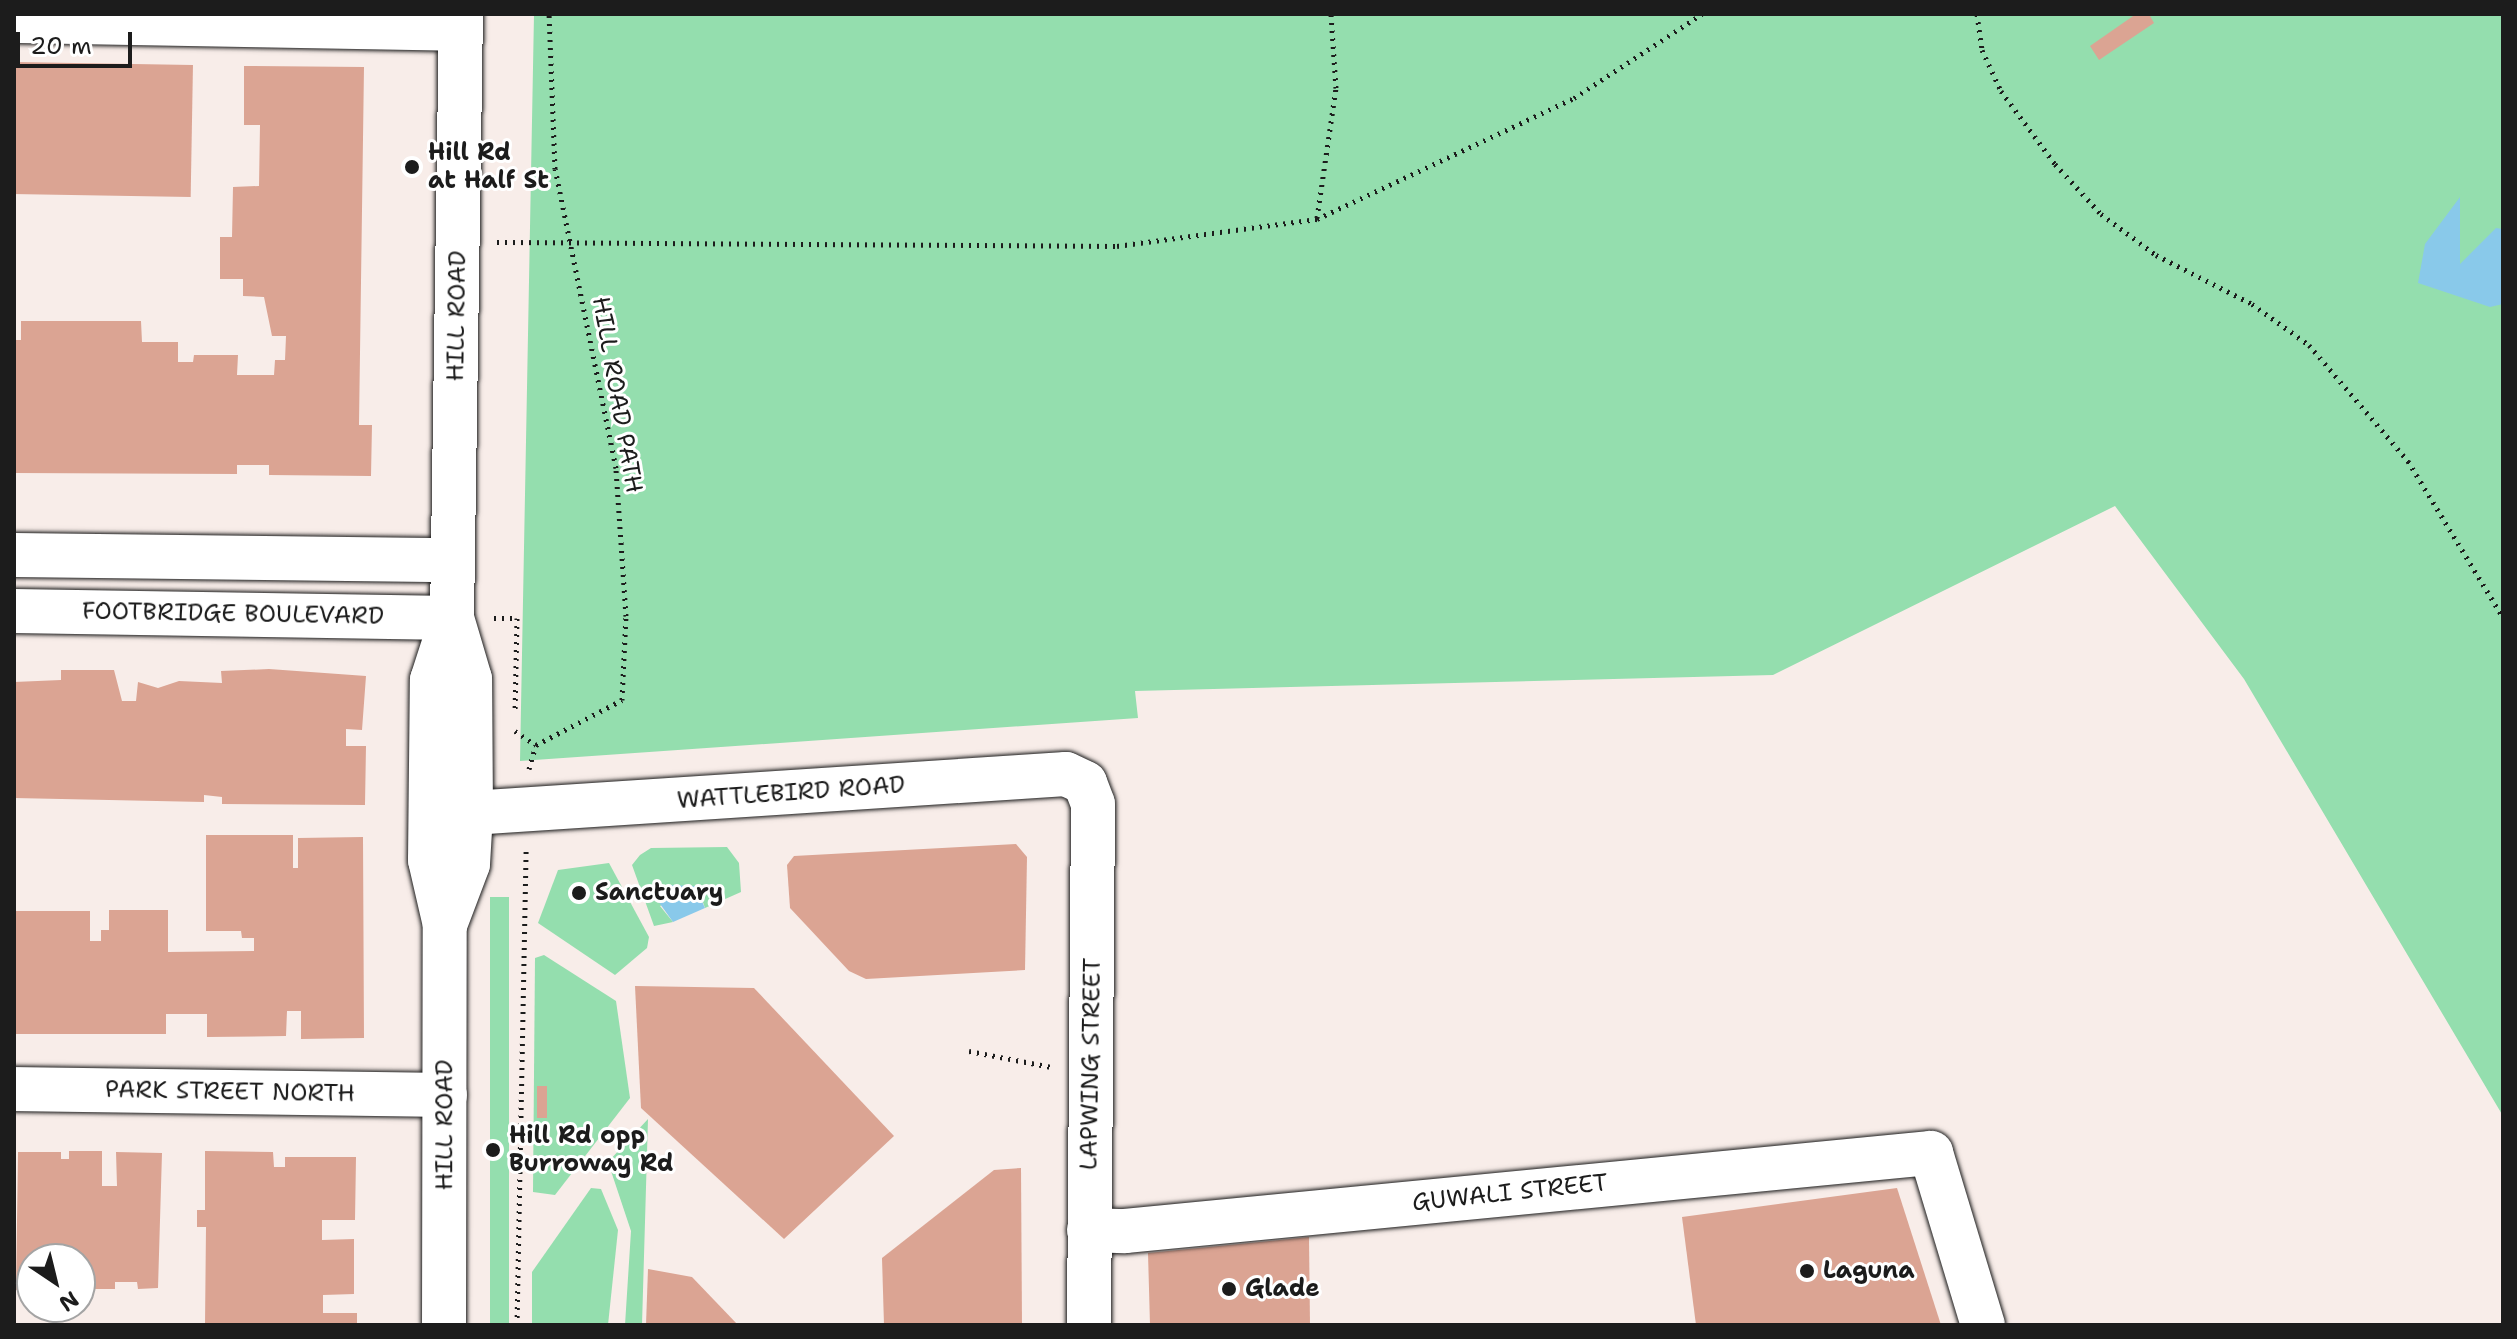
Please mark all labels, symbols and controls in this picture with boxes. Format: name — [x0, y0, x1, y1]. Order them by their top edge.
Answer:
scale bar — [20, 16, 136, 66]
text: 20 m — [30, 30, 92, 62]
place label: Hill Rd at Half St — [428, 139, 549, 195]
marker: Hill Rd at Half St — [403, 158, 421, 176]
street label: HILL ROAD — [441, 250, 473, 382]
street label: HILL ROAD PATH — [586, 295, 648, 495]
street label: FOOTBRIDGE BOULEVARD — [82, 597, 384, 631]
street label: WATTLEBIRD ROAD — [676, 771, 906, 815]
place label: Sanctuary — [595, 879, 723, 907]
marker: Sanctuary — [570, 884, 588, 902]
street label: LAPWING STREET — [1075, 958, 1107, 1170]
street label: HILL ROAD — [431, 1060, 459, 1190]
street label: PARK STREET NORTH — [105, 1075, 355, 1109]
place label: Hill Rd opp Burroway Rd — [509, 1122, 674, 1178]
marker: Hill Rd opp Burroway Rd — [484, 1141, 502, 1159]
street label: GUWALI STREET — [1411, 1168, 1609, 1218]
north arrow — [16, 1243, 96, 1323]
place label: Laguna — [1823, 1257, 1915, 1285]
marker: Laguna — [1798, 1262, 1816, 1280]
place label: Glade — [1245, 1275, 1320, 1303]
marker: Glade — [1220, 1280, 1238, 1298]
text: N — [53, 1285, 84, 1318]

